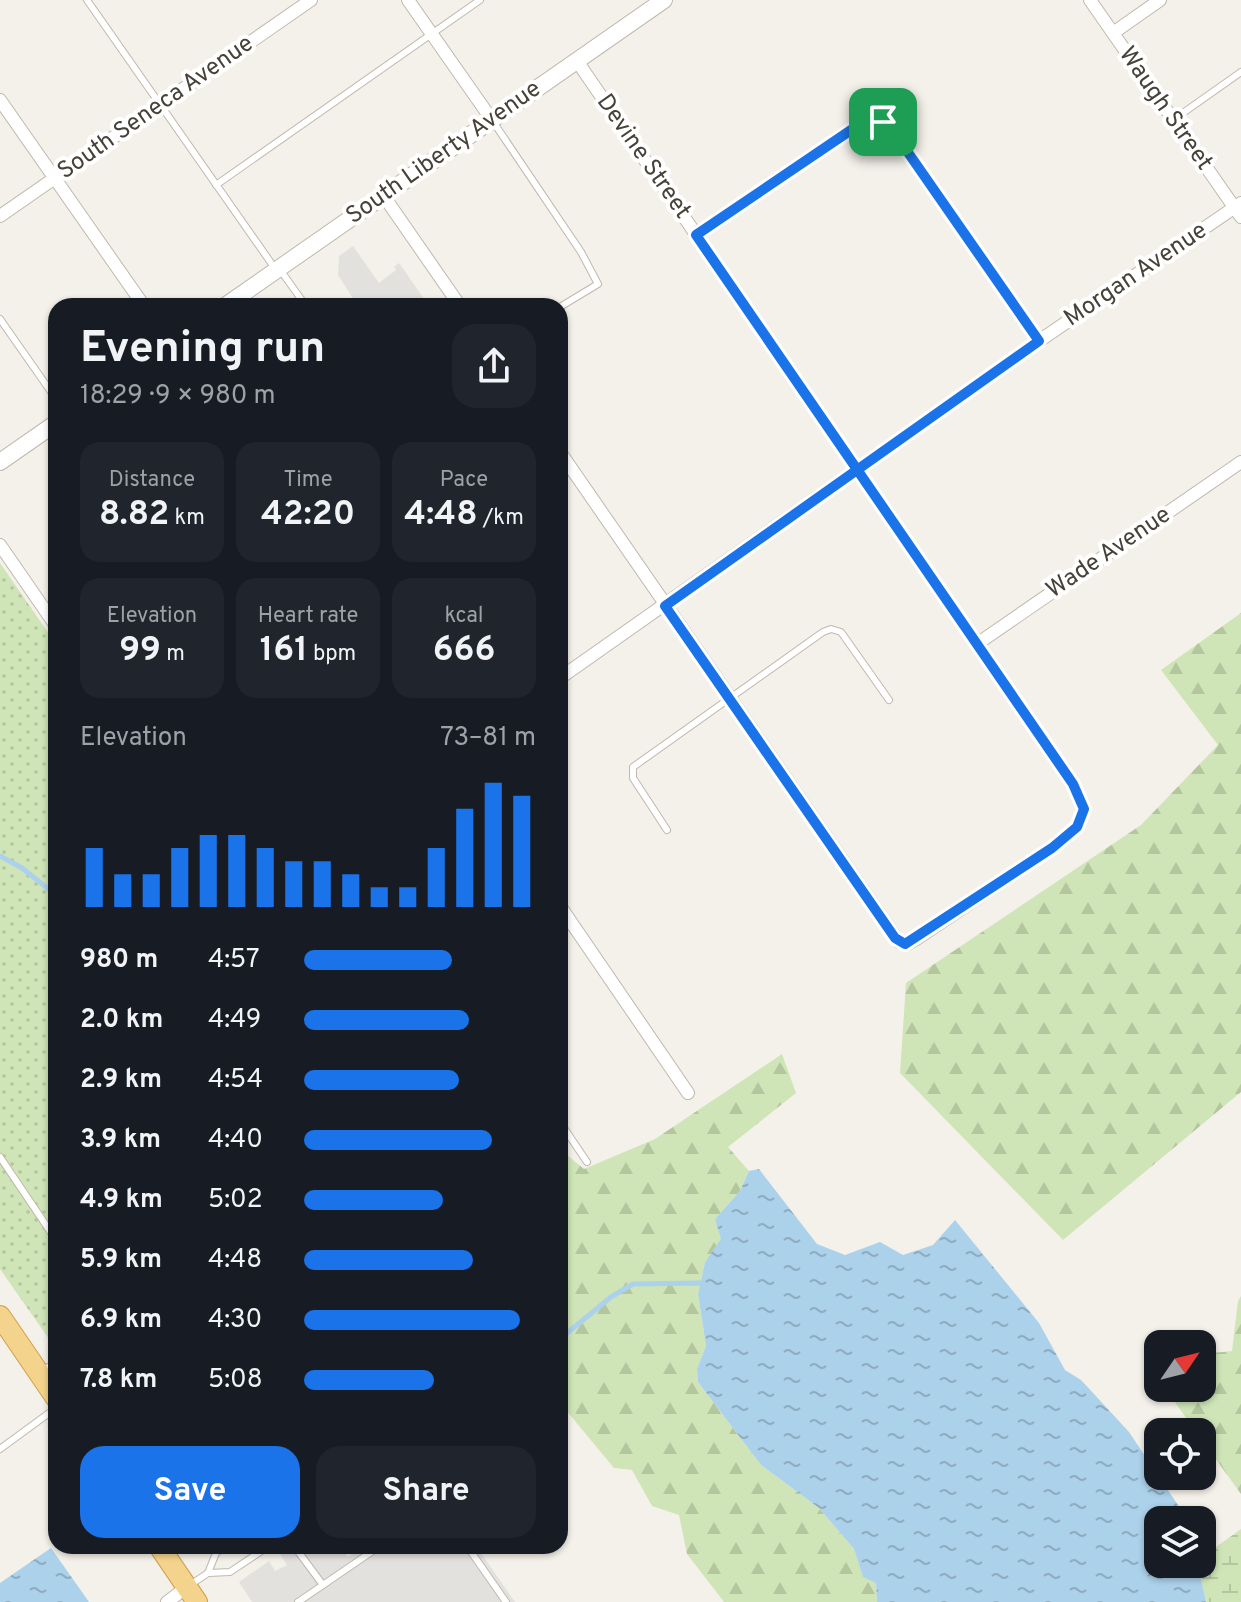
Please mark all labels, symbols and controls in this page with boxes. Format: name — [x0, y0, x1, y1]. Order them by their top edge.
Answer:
street label: South Seneca Avenue — [52, 29, 260, 187]
street label: Waugh Street — [1111, 41, 1219, 177]
street label: South Liberty Avenue — [341, 74, 547, 232]
pin — [849, 88, 917, 156]
street label: Devine Street — [589, 89, 697, 225]
icon: arrive — [861, 100, 905, 144]
street label: Morgan Avenue — [1059, 216, 1213, 334]
text: Evening run — [80, 322, 325, 378]
button: share — [452, 324, 536, 408]
text: 18:29 · 9 × 980 m — [80, 380, 276, 413]
text: Distance — [109, 467, 195, 494]
text: Time — [283, 467, 333, 494]
text: Pace — [440, 467, 488, 494]
text: 8.82 — [99, 494, 169, 537]
text: 42:20 — [261, 494, 355, 537]
text: 4:48 — [404, 494, 478, 537]
street label: Wade Avenue — [1041, 500, 1177, 606]
text: km — [169, 505, 205, 532]
text: /km — [478, 505, 524, 532]
text: Elevation — [107, 603, 197, 630]
text: Heart rate — [258, 603, 358, 630]
text: kcal — [444, 603, 484, 630]
text: 99 — [119, 630, 161, 673]
text: 161 — [260, 630, 308, 673]
text: 666 — [433, 630, 495, 673]
text: m — [161, 641, 185, 668]
text: bpm — [308, 641, 356, 668]
text: Elevation — [80, 722, 187, 755]
text: 73–81 m — [440, 722, 536, 755]
text: 980 m — [80, 944, 158, 977]
text: 4:57 — [208, 944, 259, 977]
text: 2.0 km — [80, 1004, 163, 1037]
text: 4:49 — [208, 1004, 261, 1037]
text: 2.9 km — [80, 1064, 162, 1097]
text: 4:54 — [208, 1064, 263, 1097]
text: 3.9 km — [80, 1124, 161, 1157]
text: 4:40 — [208, 1124, 263, 1157]
text: 4.9 km — [80, 1184, 163, 1217]
text: 5:02 — [208, 1184, 263, 1217]
text: 5.9 km — [80, 1244, 162, 1277]
text: 4:48 — [208, 1244, 262, 1277]
text: 6.9 km — [80, 1304, 162, 1337]
text: 4:30 — [208, 1304, 262, 1337]
north arrow — [1144, 1330, 1216, 1402]
map controls — [1144, 1330, 1216, 1578]
text: 7.8 km — [80, 1364, 157, 1397]
text: 5:08 — [208, 1364, 263, 1397]
button: locate — [1144, 1418, 1216, 1490]
button: Save — [80, 1446, 300, 1538]
button: Share — [316, 1446, 536, 1538]
button: layers — [1144, 1506, 1216, 1578]

